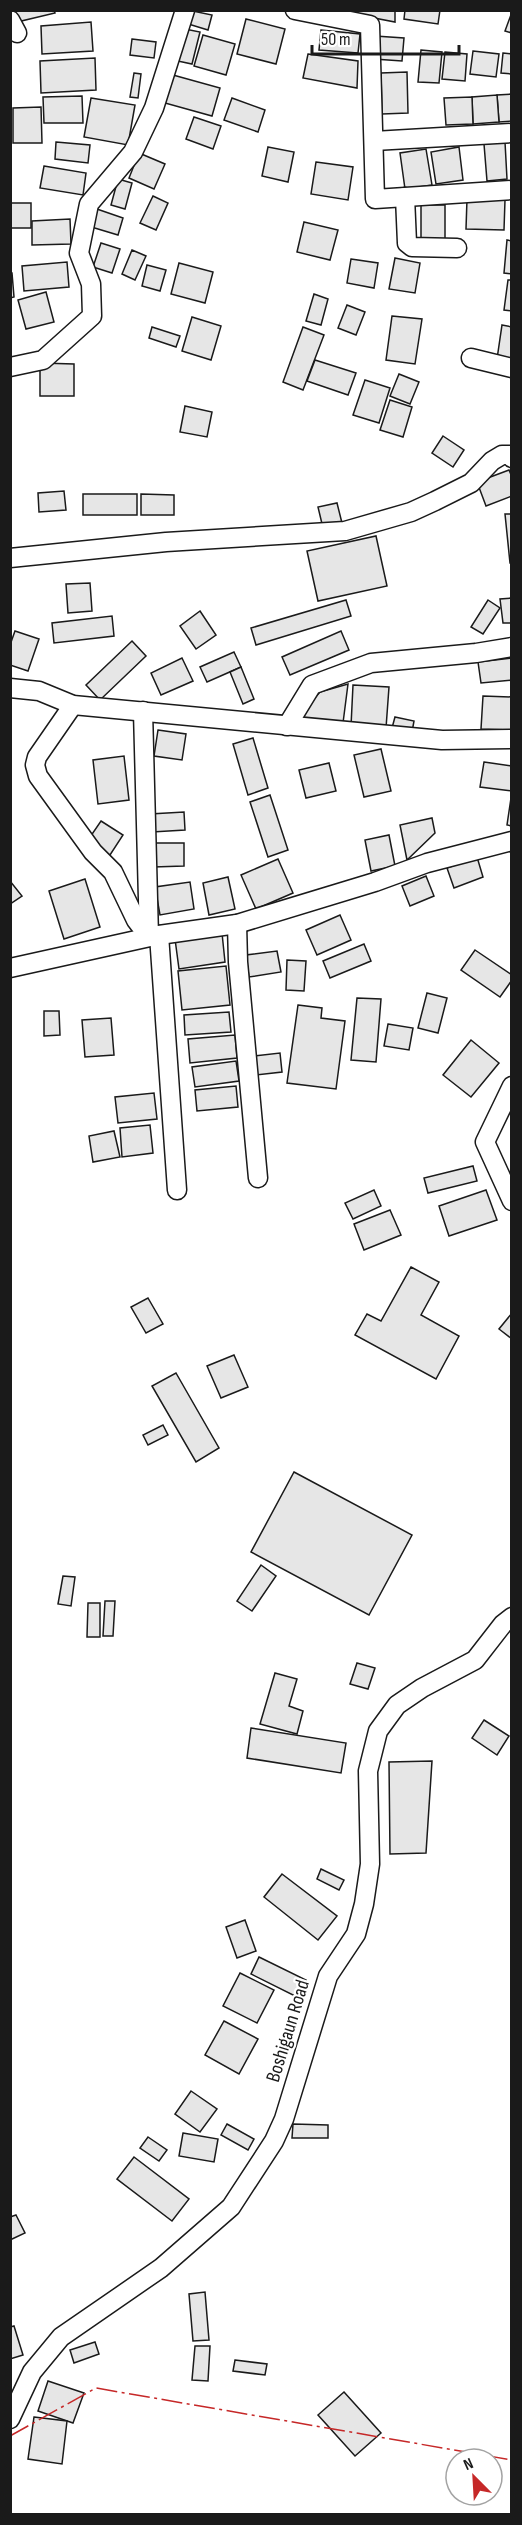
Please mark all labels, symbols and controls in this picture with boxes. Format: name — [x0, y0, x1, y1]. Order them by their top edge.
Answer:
scale bar — [312, 18, 459, 56]
text: 50 m — [321, 29, 351, 50]
street label: Boshigaun Road — [261, 1977, 315, 2085]
north arrow — [444, 2447, 504, 2507]
text: N — [461, 2454, 476, 2475]

